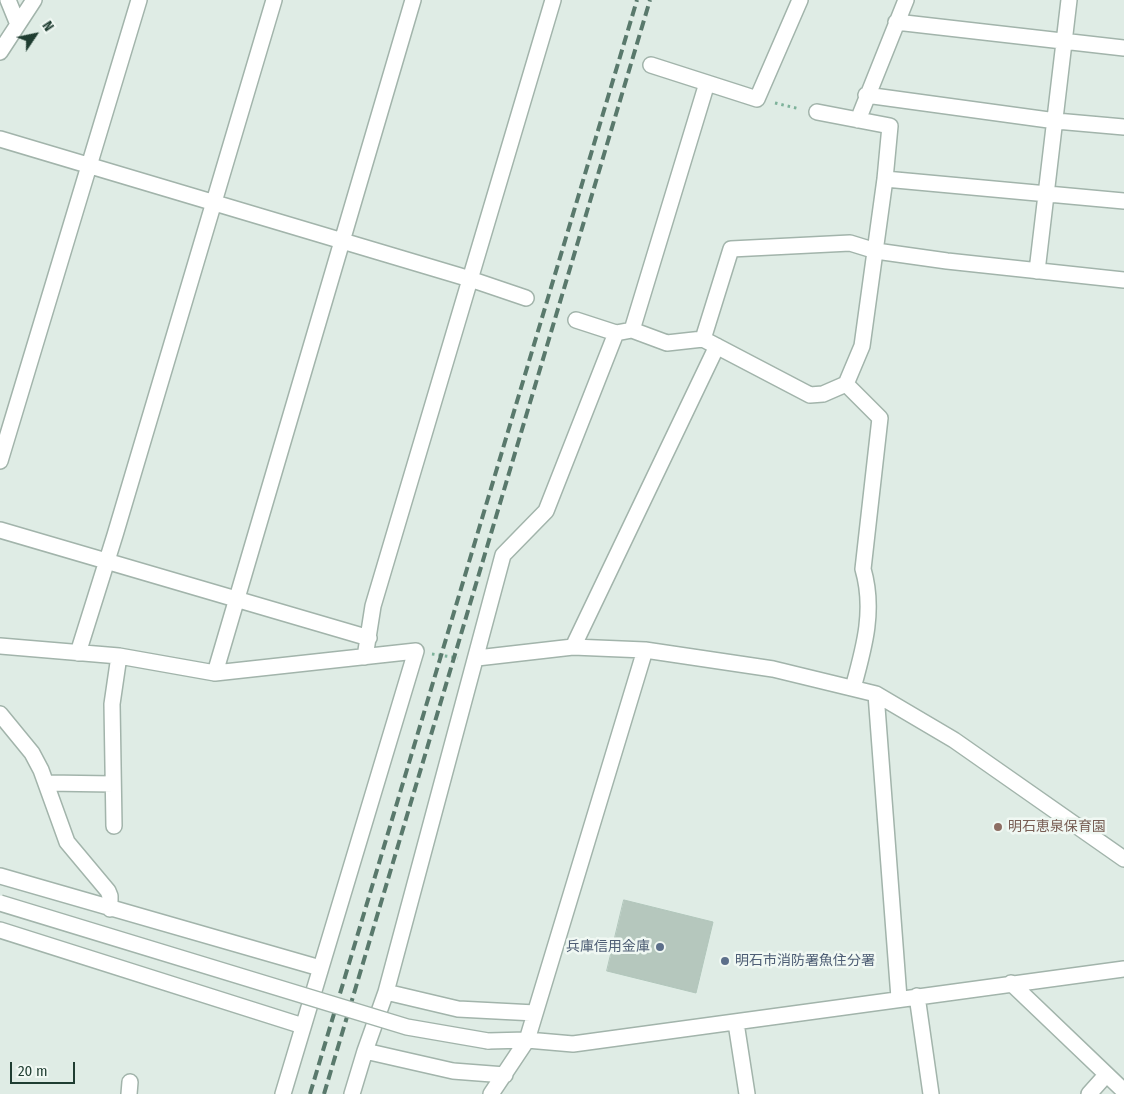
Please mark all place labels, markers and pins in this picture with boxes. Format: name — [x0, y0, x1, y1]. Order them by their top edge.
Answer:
place label: 明石恵泉保育園 — [1008, 819, 1106, 835]
marker: 明石恵泉保育園 — [992, 821, 1004, 833]
place label: 兵庫信用金庫 — [566, 939, 650, 955]
marker: 兵庫信用金庫 — [654, 941, 666, 953]
place label: 明石市消防署魚住分署 — [735, 953, 875, 969]
marker: 明石市消防署魚住分署 — [719, 955, 731, 967]

